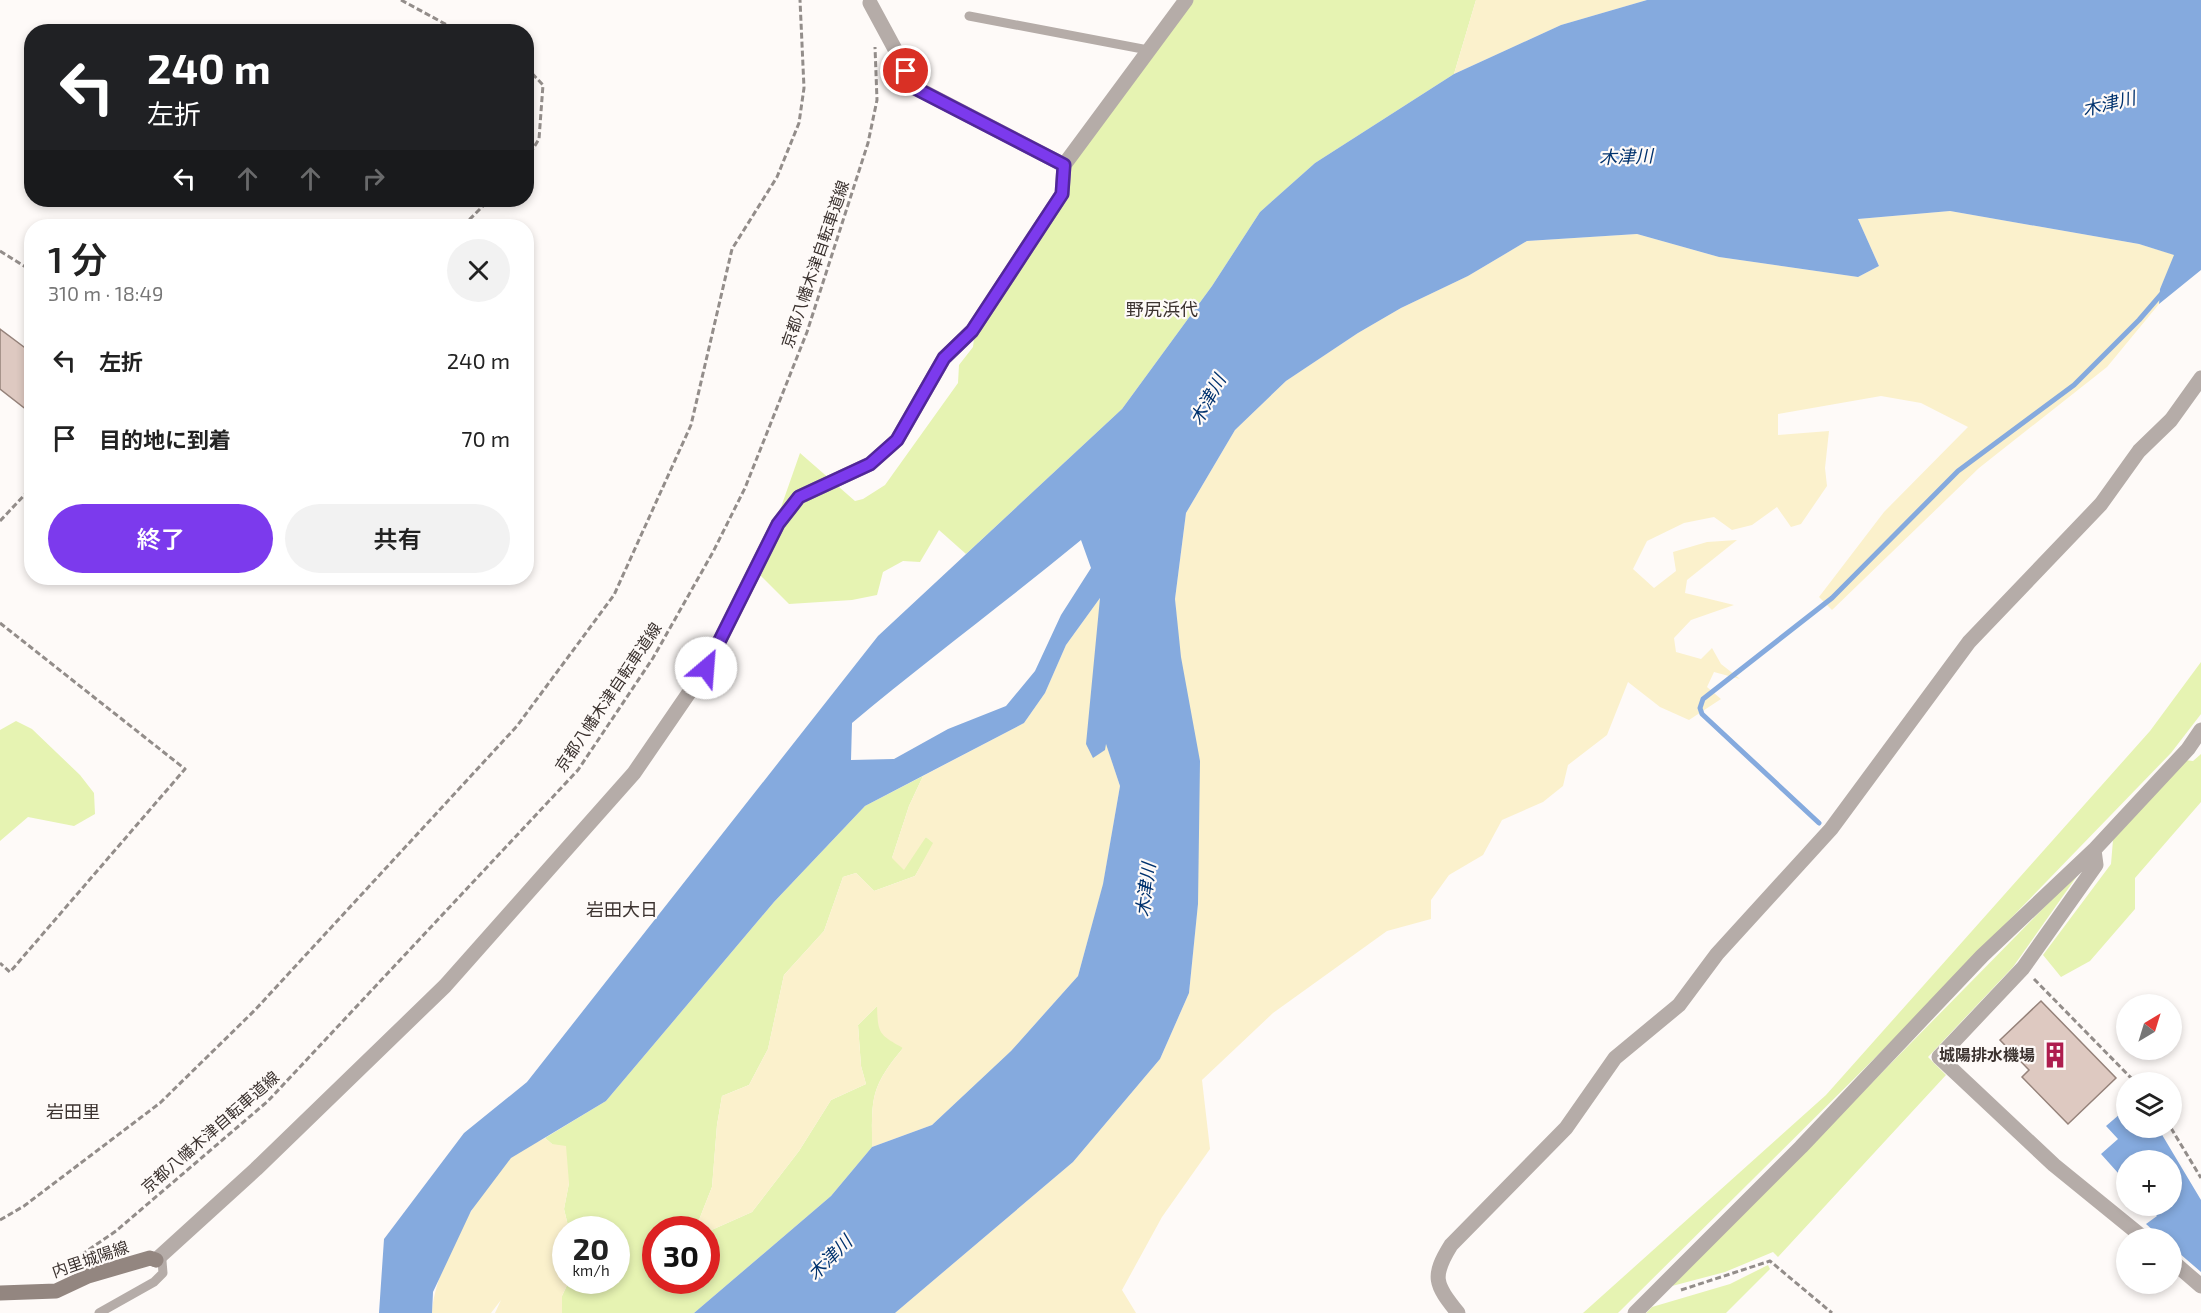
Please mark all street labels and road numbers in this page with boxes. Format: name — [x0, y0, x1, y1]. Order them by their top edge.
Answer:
street label: 京都八幡木津自転車道線 — [777, 178, 852, 350]
street label: 京都八幡木津自転車道線 — [550, 618, 665, 775]
street label: 京都八幡木津自転車道線 — [137, 1067, 282, 1197]
street label: 内里城陽線 — [49, 1237, 131, 1281]

